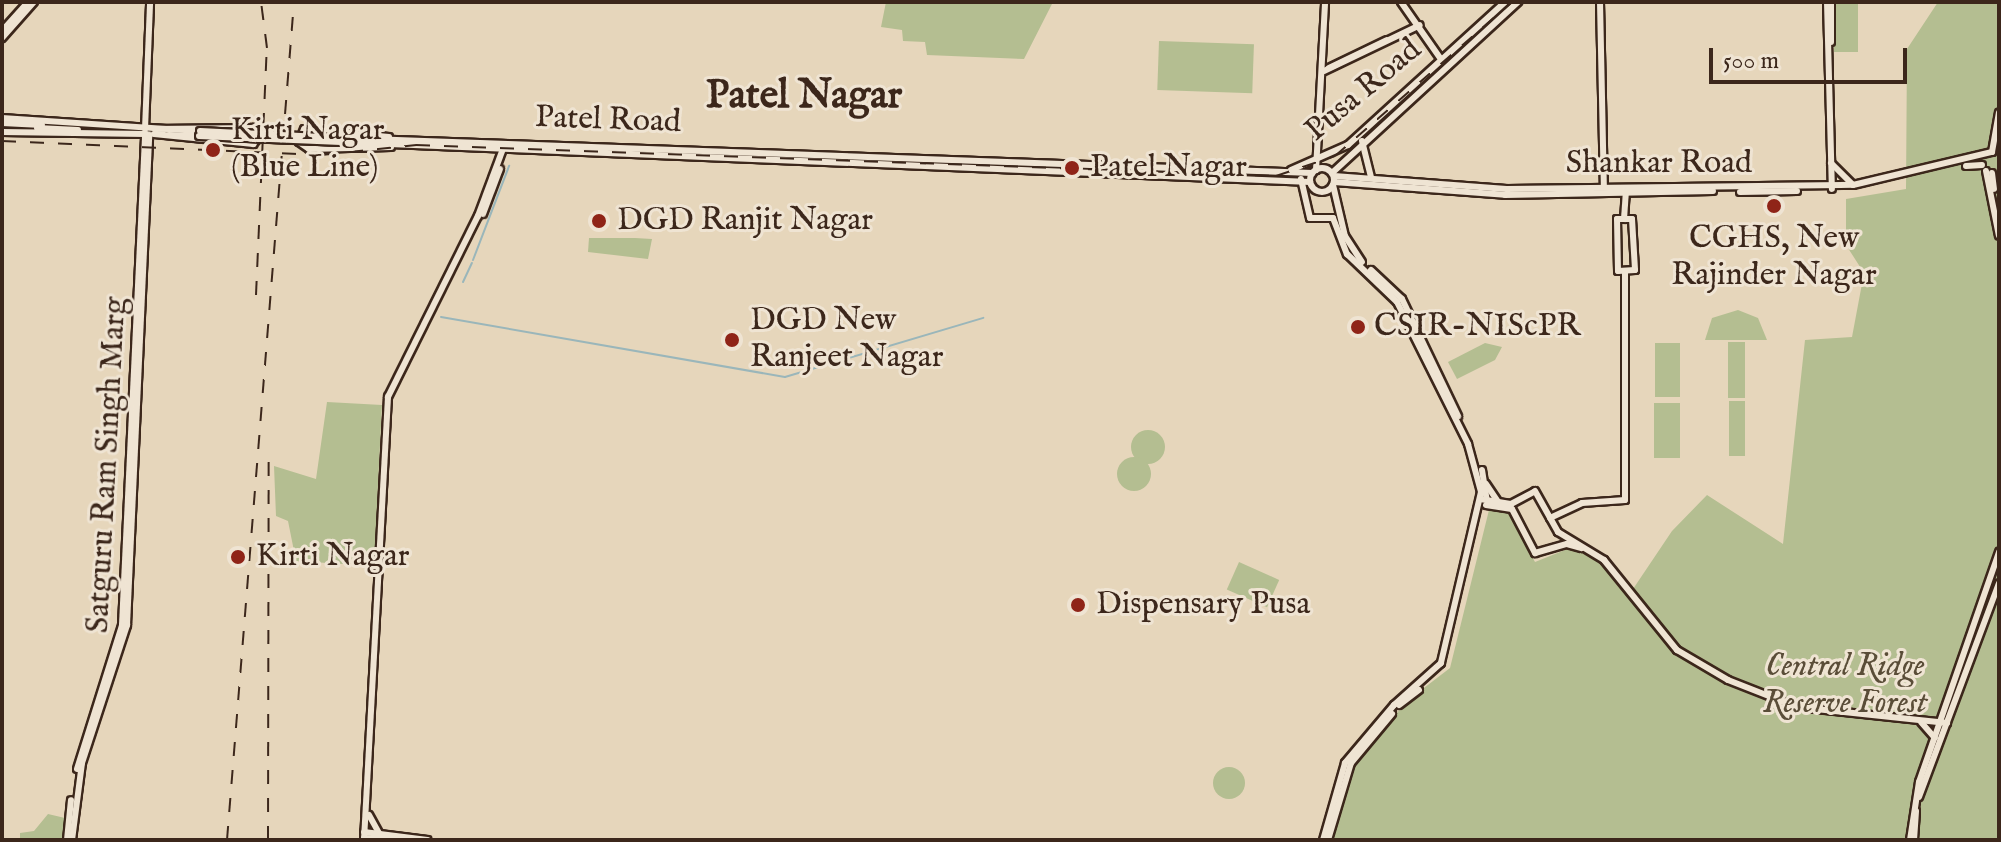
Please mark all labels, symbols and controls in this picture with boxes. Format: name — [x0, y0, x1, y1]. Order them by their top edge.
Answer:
street label: Pusa Road — [1298, 31, 1430, 151]
scale bar — [1713, 32, 1911, 82]
text: 500 m — [1723, 46, 1779, 77]
district label: Patel Nagar — [706, 73, 902, 121]
street label: Patel Road — [534, 99, 682, 143]
place label: Kirti Nagar (Blue Line) — [231, 113, 385, 188]
marker: Kirti Nagar (Blue Line) — [202, 139, 224, 161]
street label: Shankar Road — [1566, 145, 1752, 183]
place label: Patel Nagar — [1090, 149, 1247, 187]
marker: Patel Nagar — [1061, 157, 1083, 179]
marker: CGHS, New Rajinder Nagar — [1763, 195, 1785, 217]
place label: DGD Ranjit Nagar — [617, 202, 873, 240]
marker: DGD Ranjit Nagar — [588, 210, 610, 232]
place label: CGHS, New Rajinder Nagar — [1671, 221, 1877, 296]
street label: Satguru Ram Singh Marg — [80, 296, 136, 634]
place label: DGD New Ranjeet Nagar — [750, 303, 943, 378]
place label: CSIR-NIScPR — [1374, 308, 1580, 346]
marker: CSIR-NIScPR — [1349, 318, 1367, 336]
marker: DGD New Ranjeet Nagar — [721, 329, 743, 351]
place label: Kirti Nagar — [256, 538, 410, 576]
marker: Kirti Nagar — [227, 546, 249, 568]
place label: Dispensary Pusa — [1096, 586, 1310, 624]
marker: Dispensary Pusa — [1067, 594, 1089, 616]
park label: Central Ridge Reserve Forest — [1763, 649, 1927, 724]

